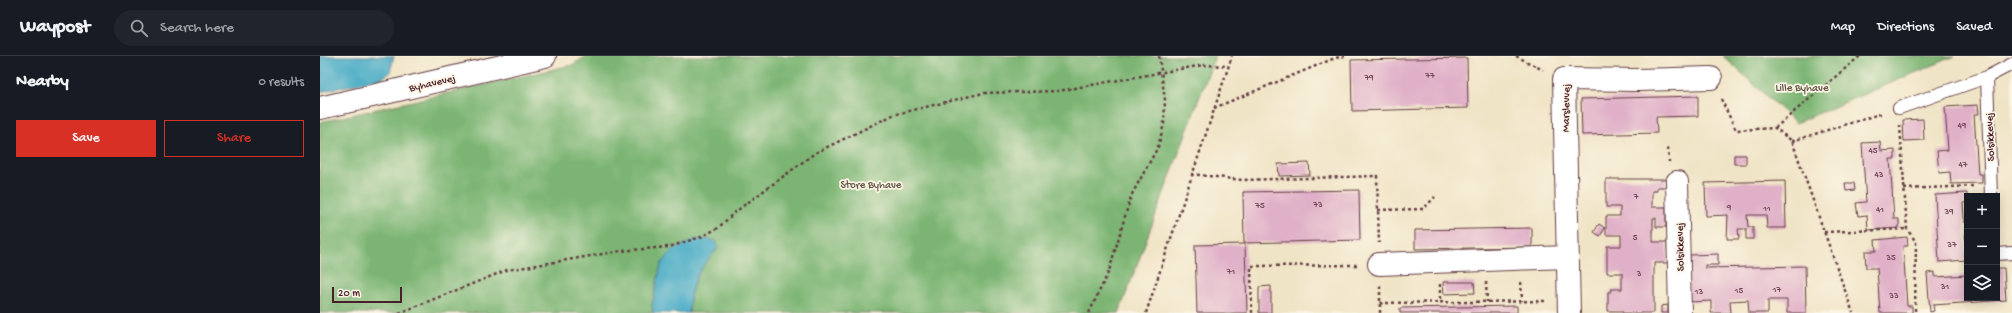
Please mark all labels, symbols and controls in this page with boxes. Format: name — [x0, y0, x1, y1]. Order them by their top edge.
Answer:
search box — [114, 10, 394, 46]
text: Waypost — [20, 16, 90, 39]
icon: search — [128, 17, 150, 39]
text: Search here — [160, 19, 234, 37]
text: Map — [1831, 19, 1855, 36]
text: Directions — [1877, 19, 1934, 36]
text: Saved — [1956, 19, 1992, 36]
house number: 77 — [1424, 71, 1435, 82]
text: Nearby — [16, 72, 69, 92]
street label: Byhavevej — [407, 73, 457, 95]
house number: 79 — [1363, 73, 1374, 84]
text: 0 results — [258, 75, 304, 90]
park label: Lille Byhave — [1775, 83, 1829, 95]
street label: Marslevvej — [1561, 84, 1573, 132]
street label: Solsikkevej — [1984, 112, 1998, 162]
button: Save — [16, 120, 156, 157]
button: Share — [164, 120, 304, 157]
house number: 49 — [1958, 121, 1967, 132]
house number: 45 — [1869, 146, 1878, 157]
house number: 47 — [1959, 160, 1968, 171]
house number: 43 — [1875, 170, 1884, 181]
park label: Store Byhave — [840, 180, 902, 192]
house number: 7 — [1633, 192, 1639, 203]
map controls — [1964, 193, 2000, 301]
button: + — [1964, 193, 2000, 229]
house number: 73 — [1312, 200, 1323, 211]
house number: 75 — [1254, 201, 1265, 212]
house number: 9 — [1726, 203, 1732, 214]
house number: 11 — [1762, 204, 1771, 215]
house number: 41 — [1876, 205, 1884, 216]
house number: 39 — [1943, 207, 1954, 218]
street label: Solsikkevej — [1675, 222, 1687, 272]
button: − — [1964, 229, 2000, 265]
house number: 5 — [1633, 233, 1638, 244]
house number: 37 — [1946, 240, 1957, 251]
house number: 35 — [1885, 253, 1896, 264]
button: layers — [1964, 265, 2000, 301]
house number: 71 — [1226, 267, 1236, 278]
house number: 3 — [1636, 269, 1642, 280]
house number: 31 — [1940, 282, 1950, 293]
scale bar — [332, 285, 402, 304]
house number: 17 — [1772, 285, 1781, 296]
house number: 15 — [1734, 286, 1743, 297]
house number: 13 — [1694, 287, 1703, 298]
text: 20 m — [338, 288, 360, 300]
house number: 33 — [1888, 291, 1899, 302]

